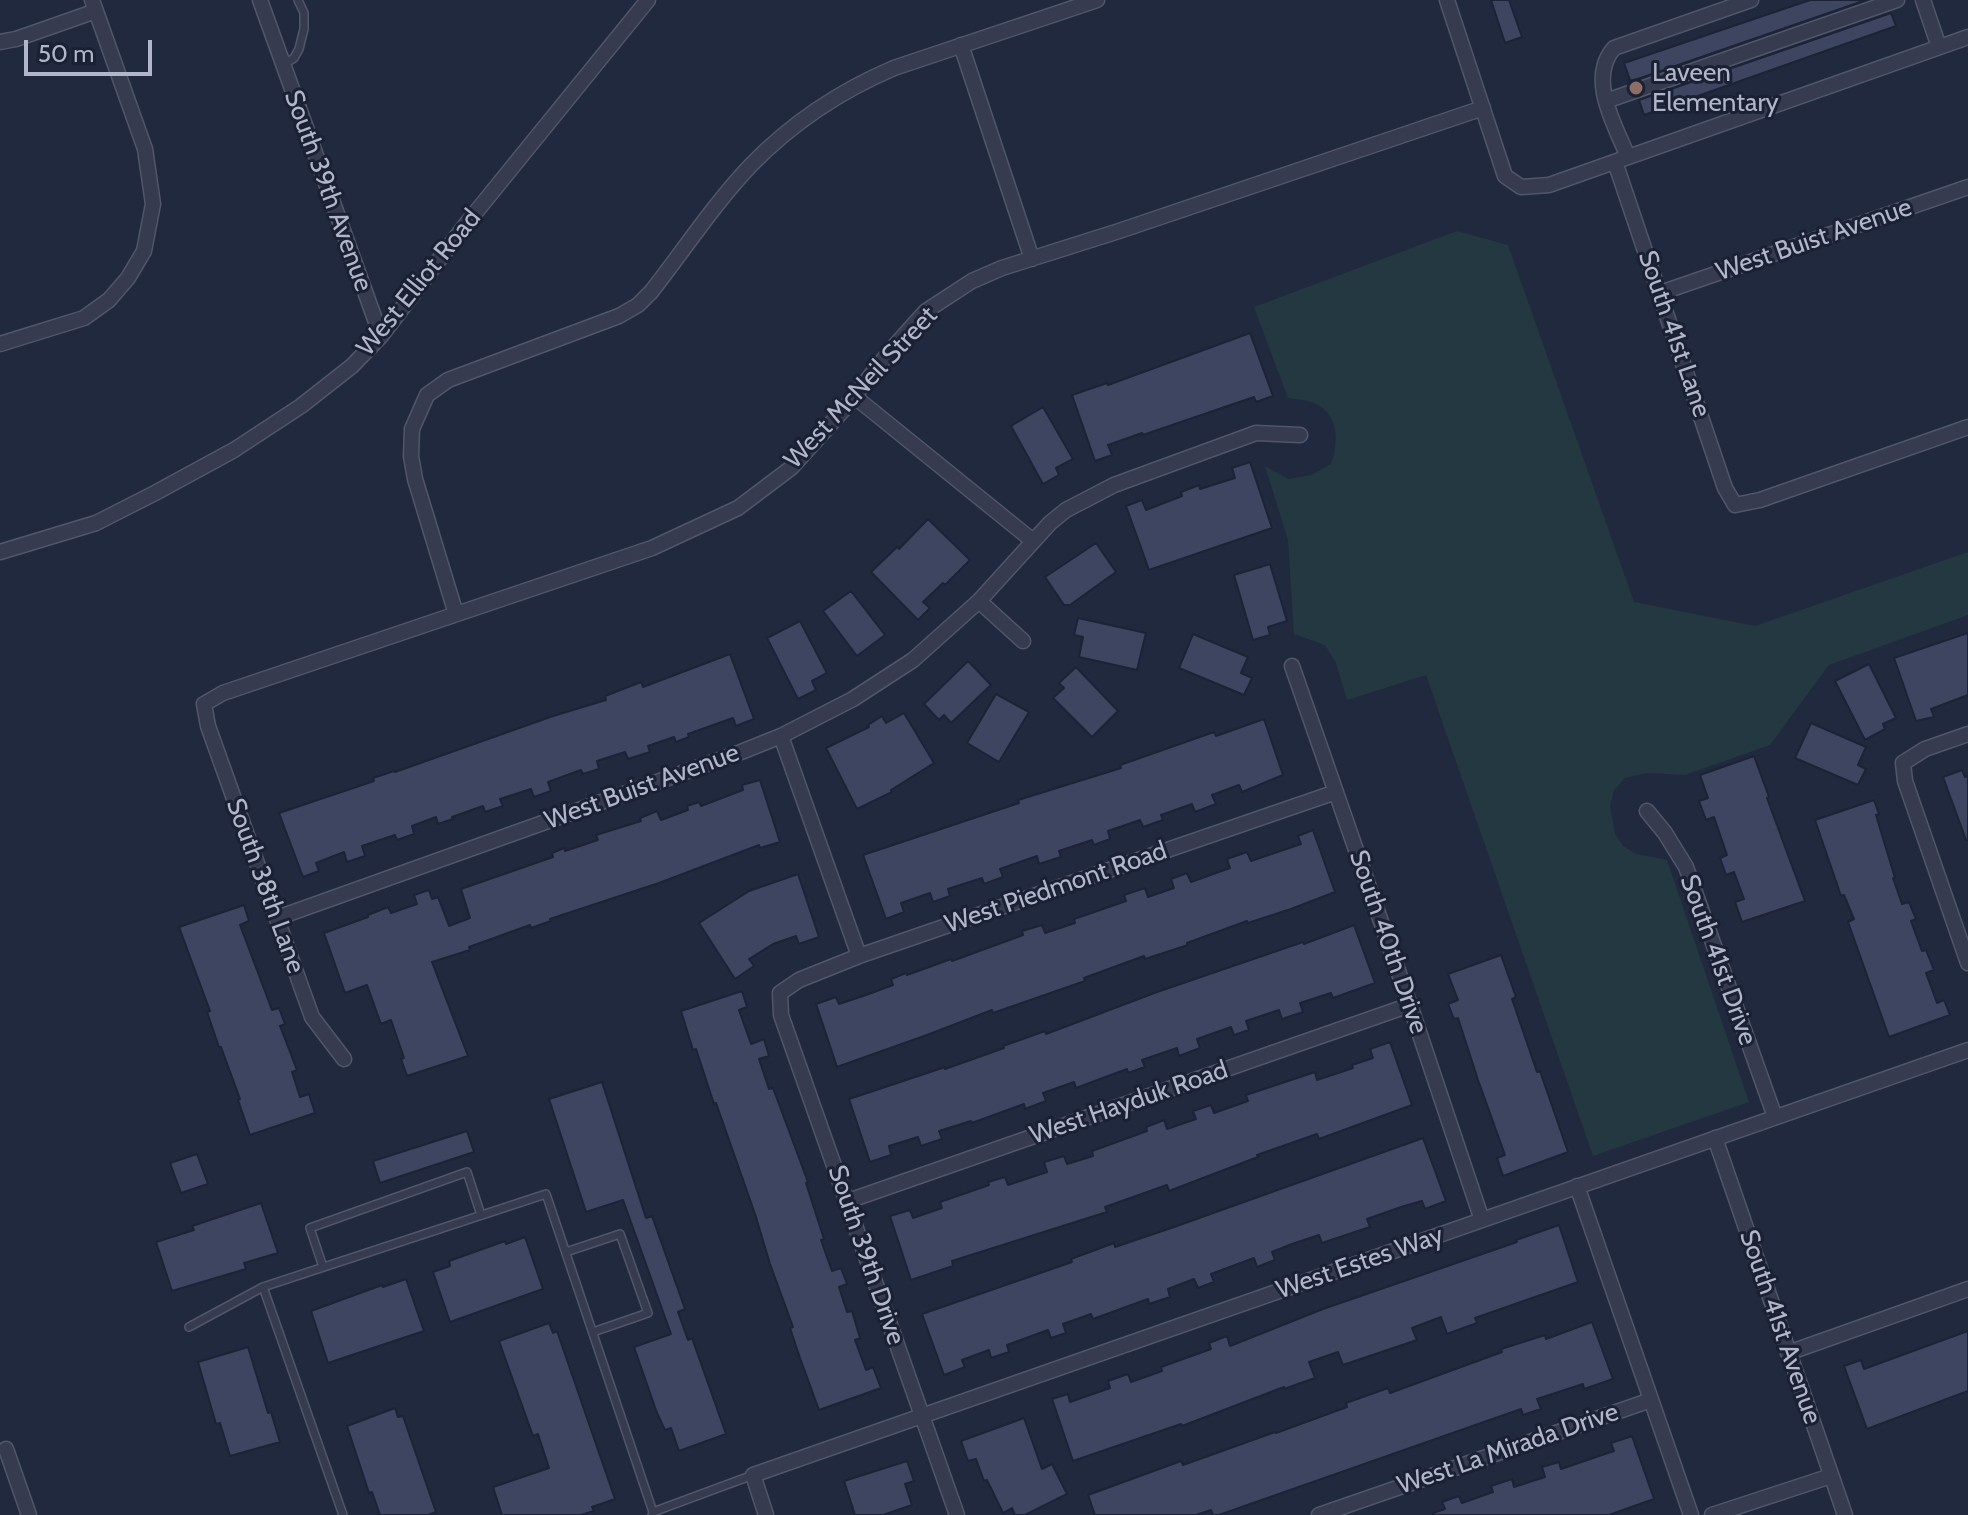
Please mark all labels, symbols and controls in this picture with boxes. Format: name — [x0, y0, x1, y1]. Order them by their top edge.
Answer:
scale bar — [28, 24, 156, 74]
text: 50 m — [38, 39, 94, 68]
place label: Laveen Elementary — [1652, 57, 1779, 118]
marker: Laveen Elementary — [1627, 79, 1645, 97]
street label: South 39th Avenue — [277, 86, 379, 296]
street label: West Buist Avenue — [1712, 192, 1916, 288]
street label: West Elliot Road — [350, 203, 488, 363]
street label: South 41st Lane — [1631, 247, 1717, 421]
street label: West McNeil Street — [778, 300, 944, 476]
street label: West Buist Avenue — [541, 737, 743, 837]
street label: South 38th Lane — [219, 794, 311, 978]
street label: West Piedmont Road — [941, 835, 1171, 941]
street label: South 40th Drive — [1342, 846, 1434, 1038]
street label: South 41st Drive — [1673, 871, 1763, 1049]
street label: West Hayduk Road — [1026, 1055, 1232, 1151]
street label: South 39th Drive — [821, 1161, 911, 1349]
street label: West Estes Way — [1272, 1220, 1448, 1306]
street label: South 41st Avenue — [1732, 1226, 1828, 1428]
street label: West La Mirada Drive — [1393, 1397, 1623, 1501]

